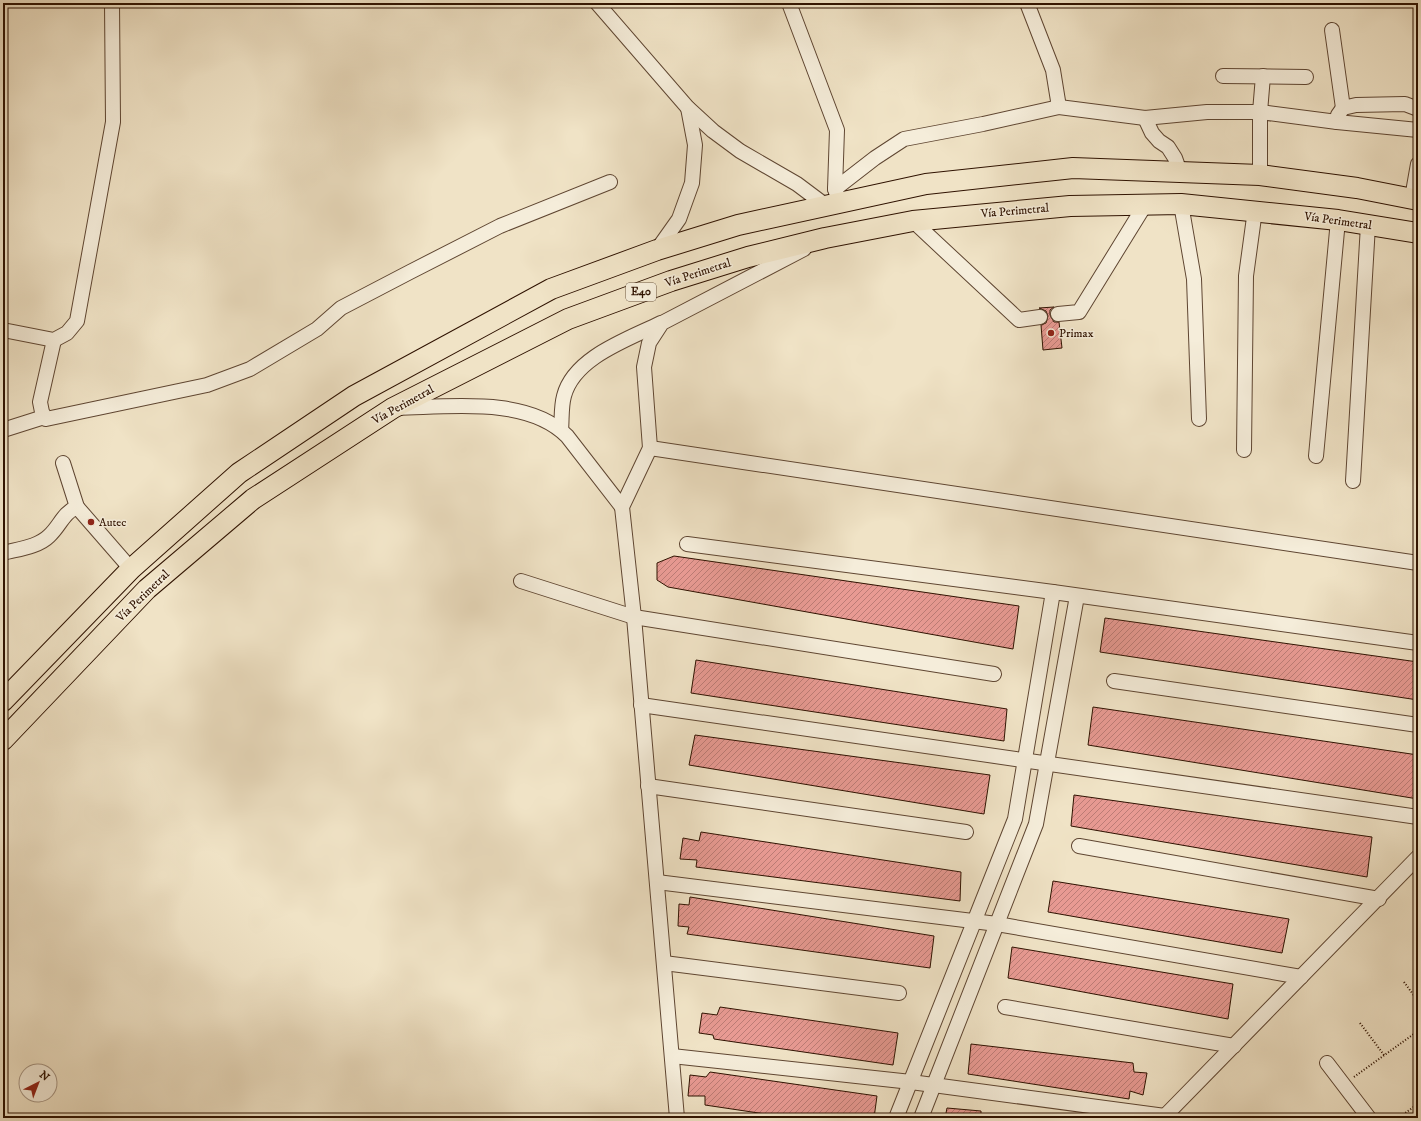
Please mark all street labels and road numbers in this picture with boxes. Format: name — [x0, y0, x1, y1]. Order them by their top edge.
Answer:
street label: Vía Perimetral — [979, 201, 1050, 222]
street label: Vía Perimetral — [1302, 209, 1373, 233]
street label: Vía Perimetral — [662, 255, 733, 291]
road number: E40 — [626, 283, 656, 301]
street label: Vía Perimetral — [369, 382, 437, 429]
street label: Vía Perimetral — [113, 567, 173, 626]

